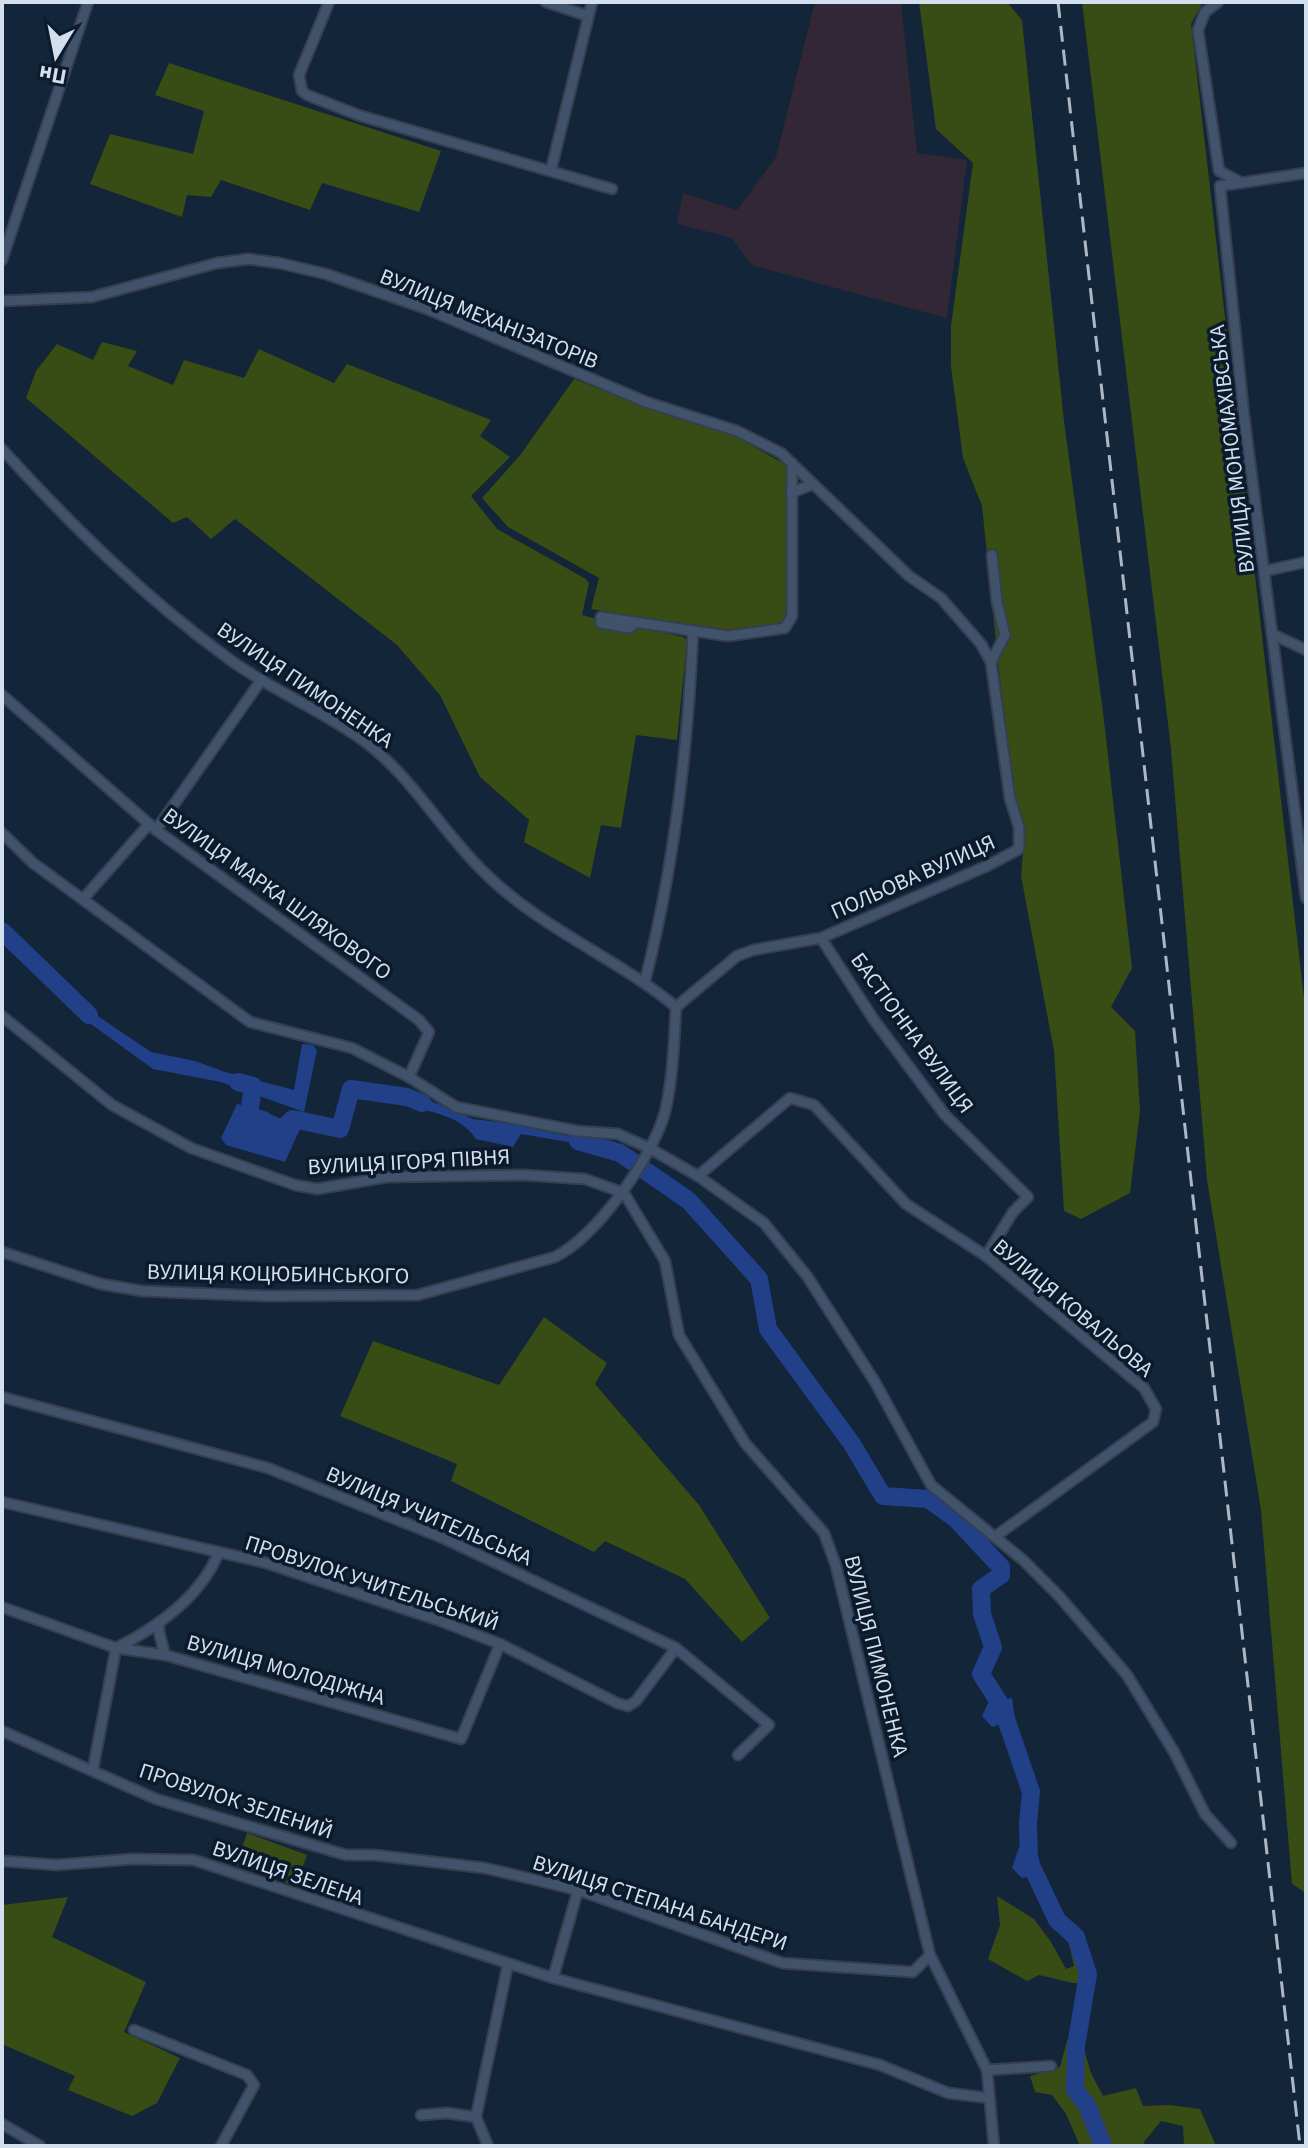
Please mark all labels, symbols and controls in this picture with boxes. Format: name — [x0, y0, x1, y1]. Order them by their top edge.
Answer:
north arrow — [16, 16, 96, 96]
text: Пн — [36, 57, 69, 93]
street label: ВУЛИЦЯ МЕХАНІЗАТОРІВ — [375, 260, 603, 378]
street label: ВУЛИЦЯ МОНОМАХІВСЬКА — [1201, 323, 1263, 575]
street label: ВУЛИЦЯ ПИМОНЕНКА — [210, 614, 400, 756]
street label: ВУЛИЦЯ МАРКА ШЛЯХОВОГО — [156, 800, 398, 988]
street label: ПОЛЬОВА ВУЛИЦЯ — [826, 826, 1000, 928]
street label: БАСТІОННА ВУЛИЦЯ — [843, 946, 981, 1120]
street label: ВУЛИЦЯ ІГОРЯ ПІВНЯ — [307, 1141, 511, 1183]
street label: ВУЛИЦЯ КОВАЛЬОВА — [986, 1231, 1160, 1385]
street label: ВУЛИЦЯ КОЦЮБИНСЬКОГО — [147, 1256, 409, 1292]
street label: ВУЛИЦЯ УЧИТЕЛЬСЬКА — [321, 1458, 537, 1574]
street label: ПРОВУЛОК УЧИТЕЛЬСЬКИЙ — [241, 1527, 503, 1639]
street label: ВУЛИЦЯ ПИМОНЕНКА — [835, 1552, 917, 1760]
street label: ВУЛИЦЯ МОЛОДІЖНА — [183, 1626, 389, 1714]
street label: ПРОВУЛОК ЗЕЛЕНИЙ — [135, 1755, 337, 1847]
street label: ВУЛИЦЯ ЗЕЛЕНА — [208, 1832, 368, 1914]
street label: ВУЛИЦЯ СТЕПАНА БАНДЕРИ — [528, 1847, 792, 1959]

